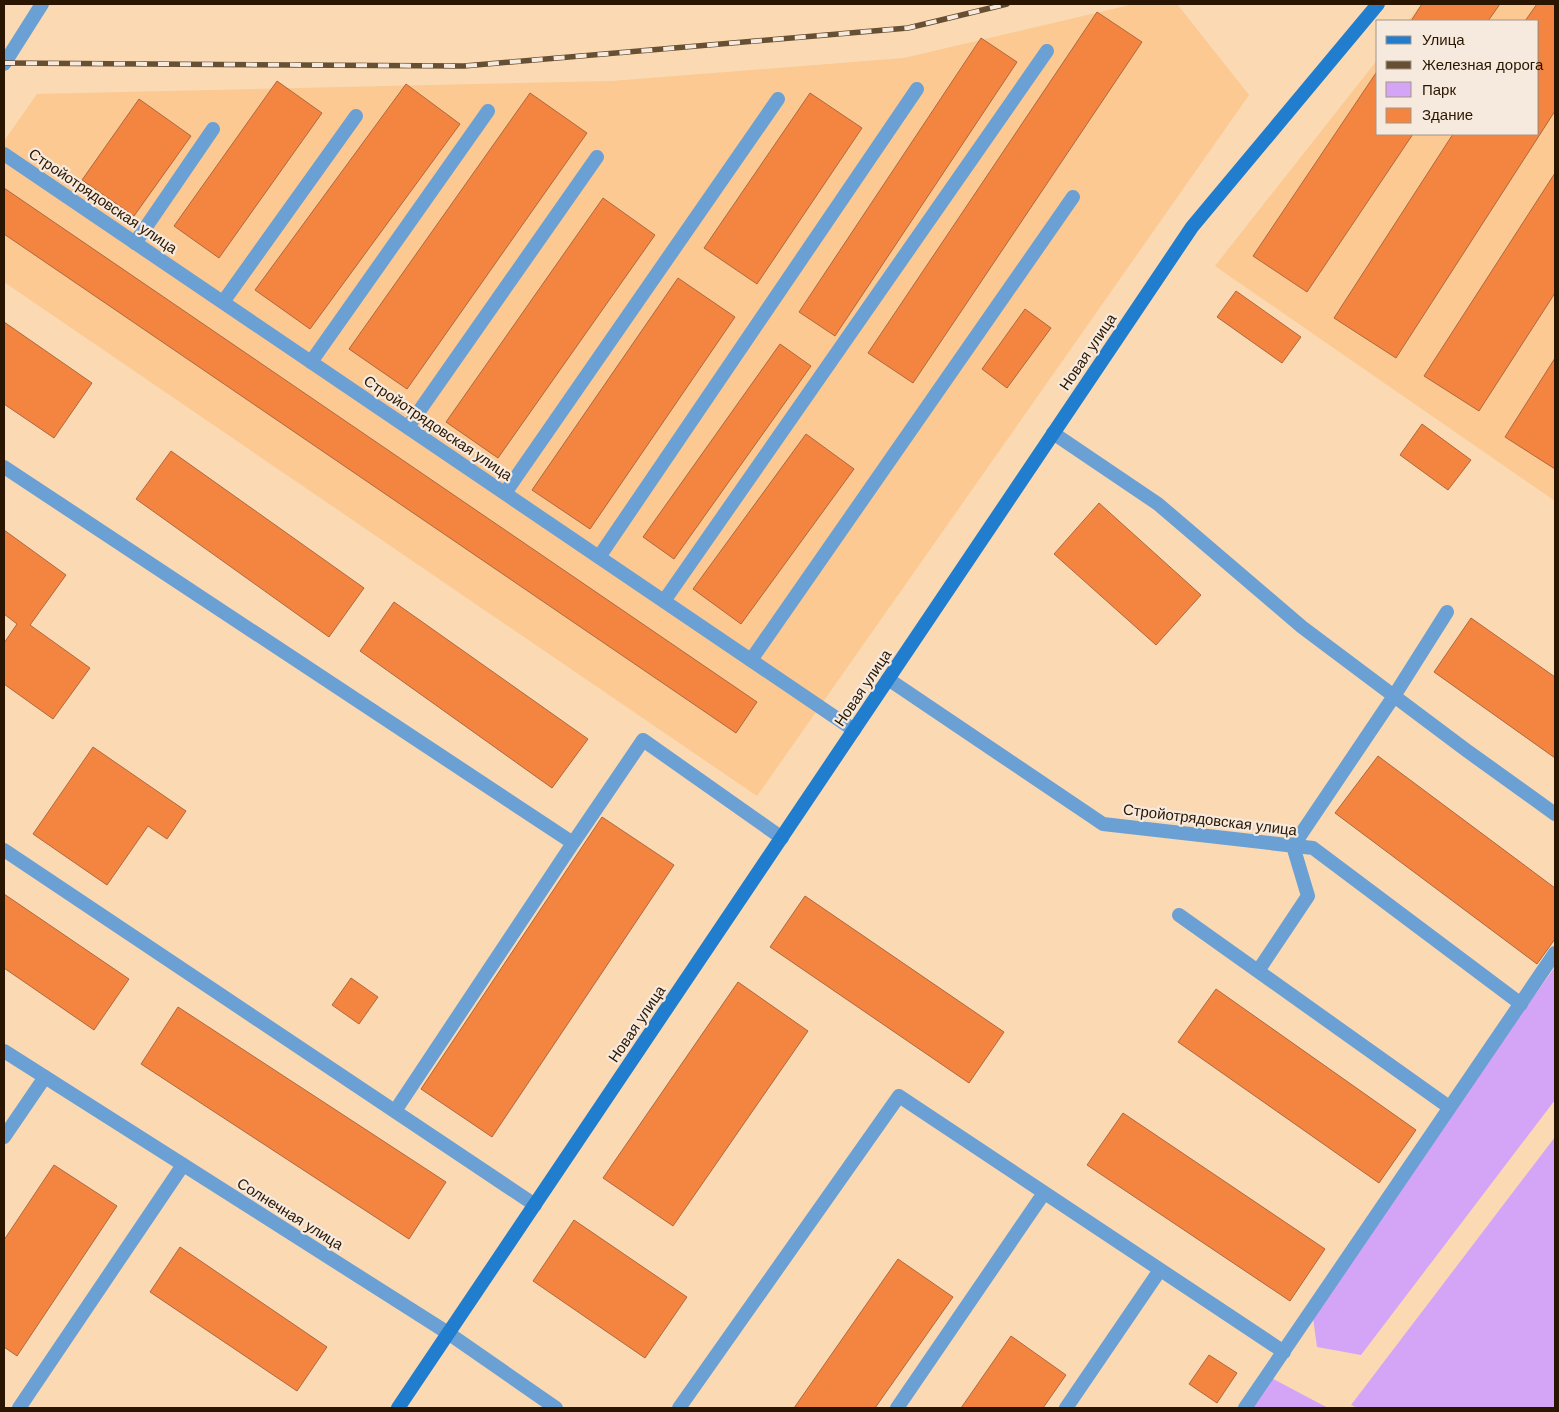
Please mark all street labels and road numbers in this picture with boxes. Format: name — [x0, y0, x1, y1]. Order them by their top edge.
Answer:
street label: Стройотрядовская улица — [26, 145, 181, 257]
street label: Новая улица — [1056, 310, 1120, 393]
street label: Стройотрядовская улица — [361, 372, 516, 484]
street label: Новая улица — [831, 646, 895, 729]
street label: Стройотрядовская улица — [1122, 800, 1299, 839]
street label: Новая улица — [605, 982, 669, 1065]
street label: Солнечная улица — [234, 1174, 347, 1253]

